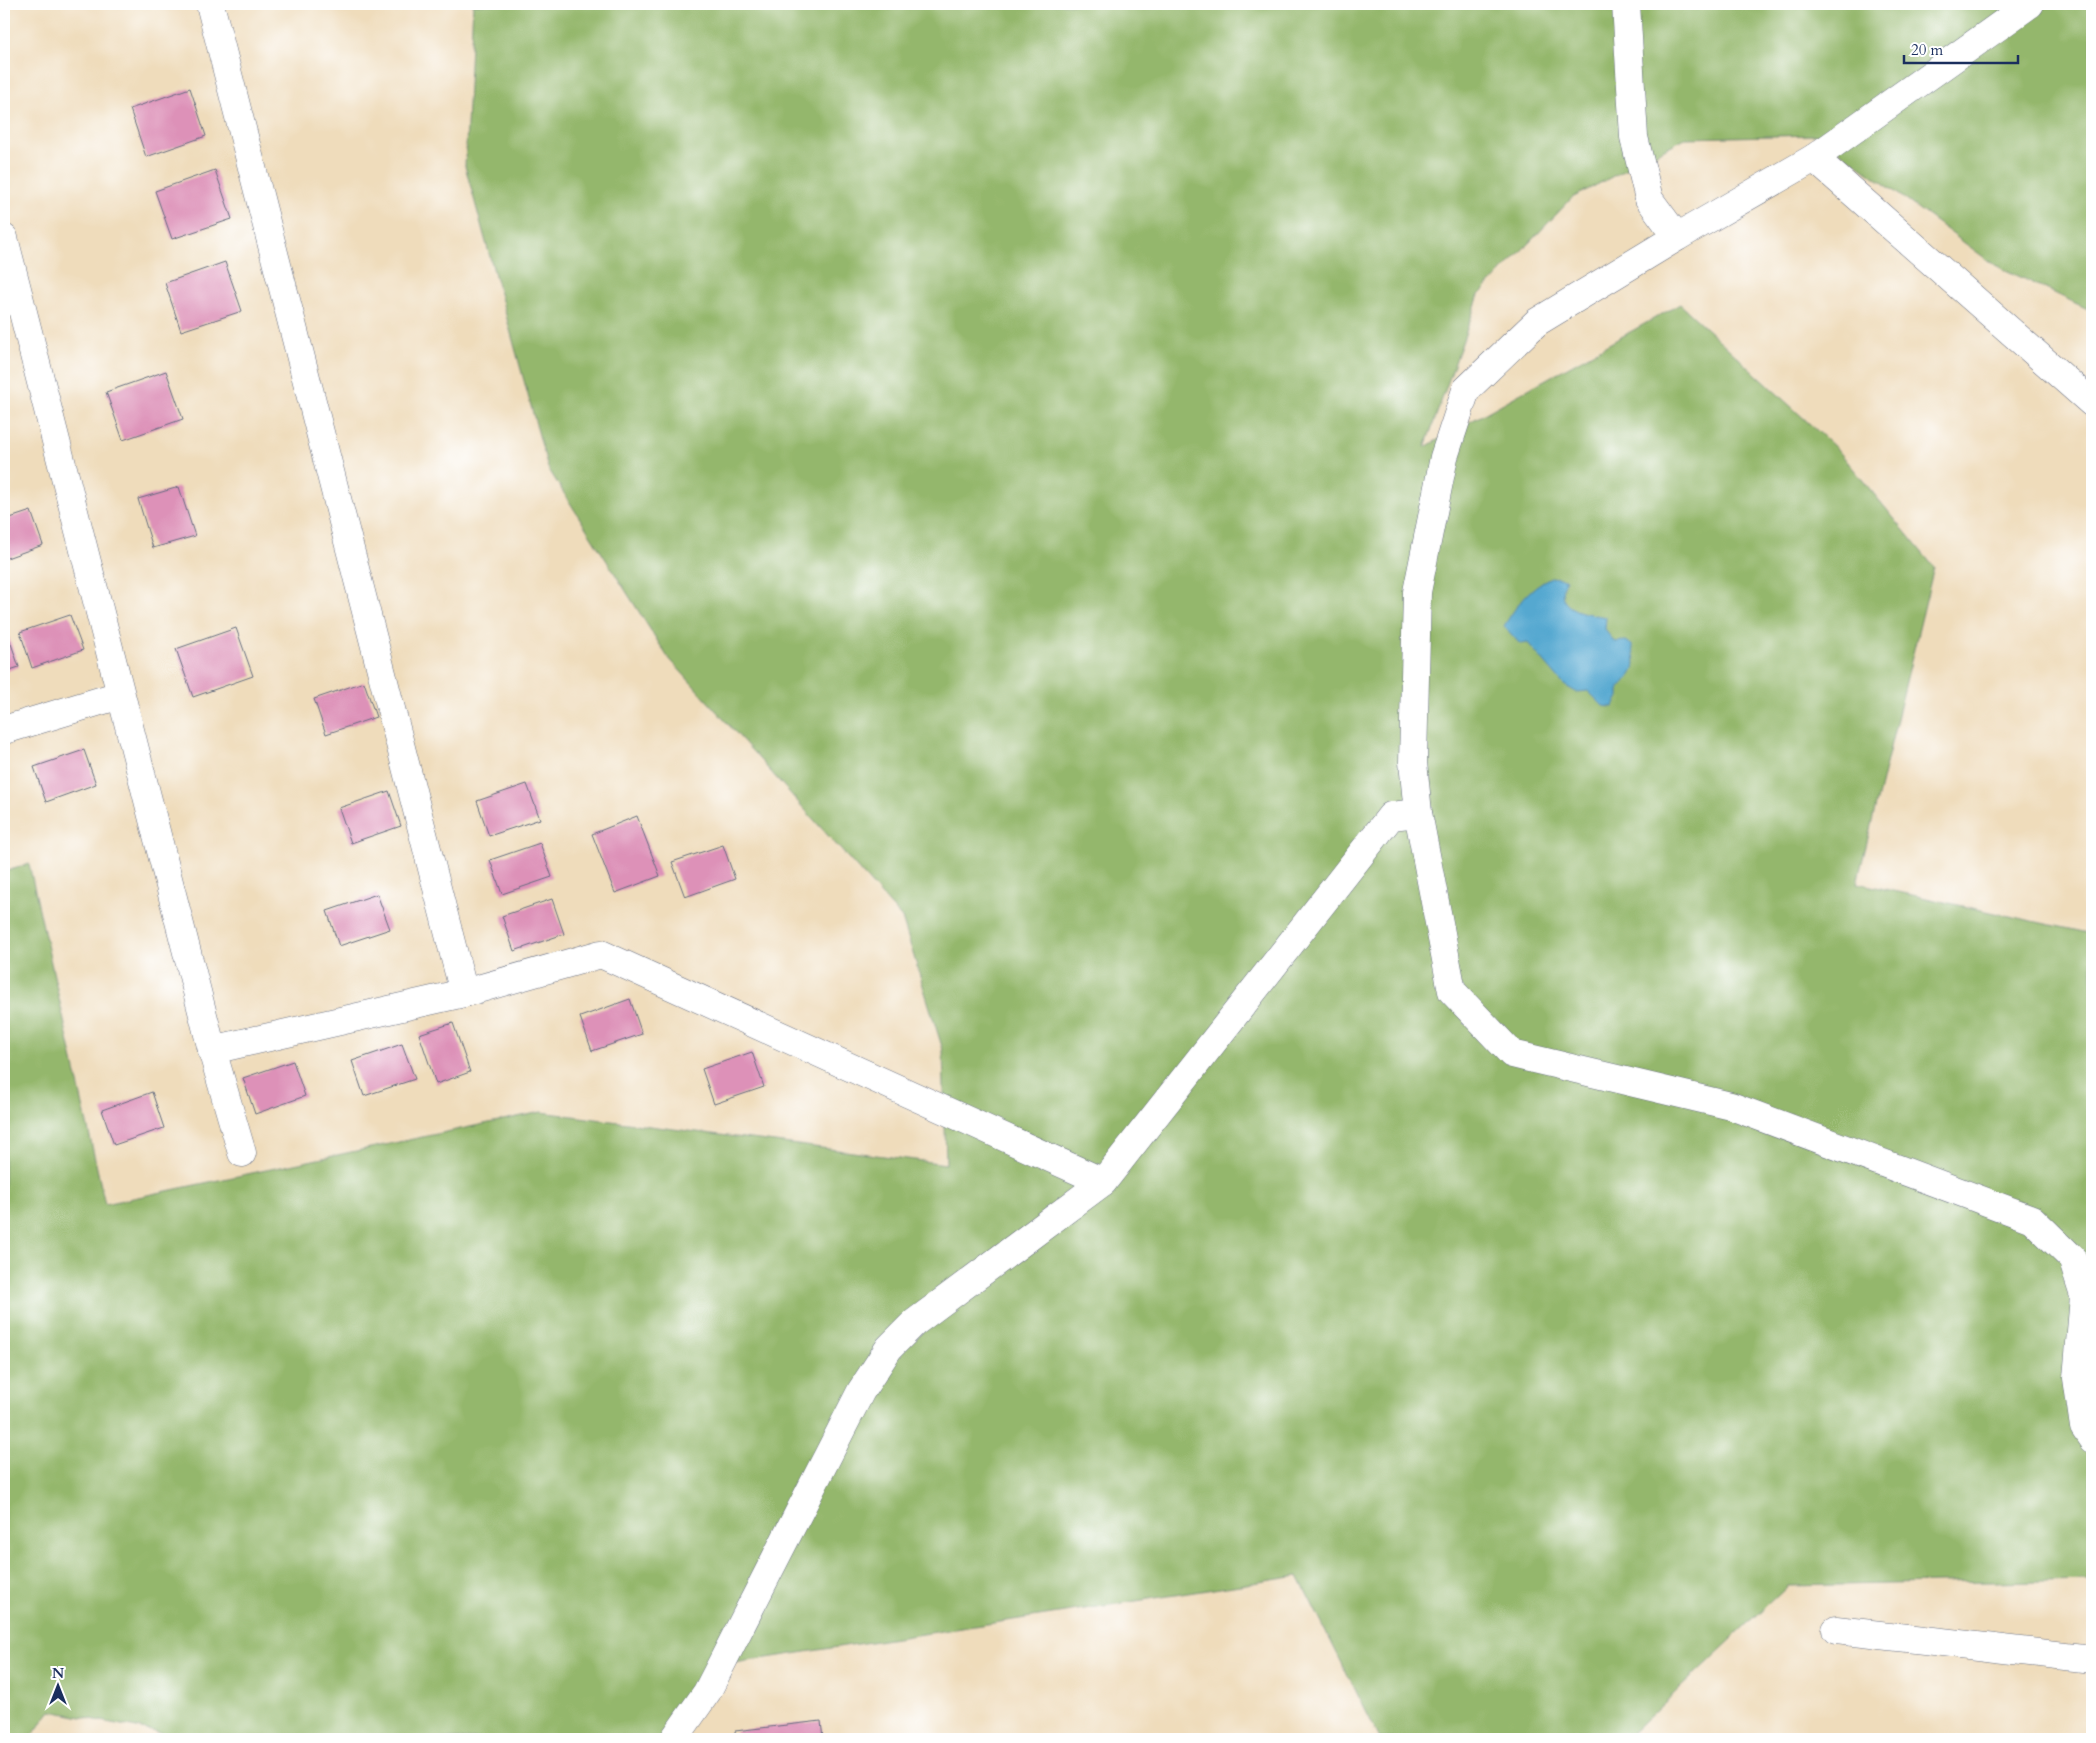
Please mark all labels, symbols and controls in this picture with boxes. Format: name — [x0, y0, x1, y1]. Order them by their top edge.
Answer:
scale bar — [1904, 32, 2017, 64]
text: 20 m — [1911, 40, 1943, 60]
north arrow — [32, 1660, 82, 1710]
text: N — [52, 1664, 64, 1683]

